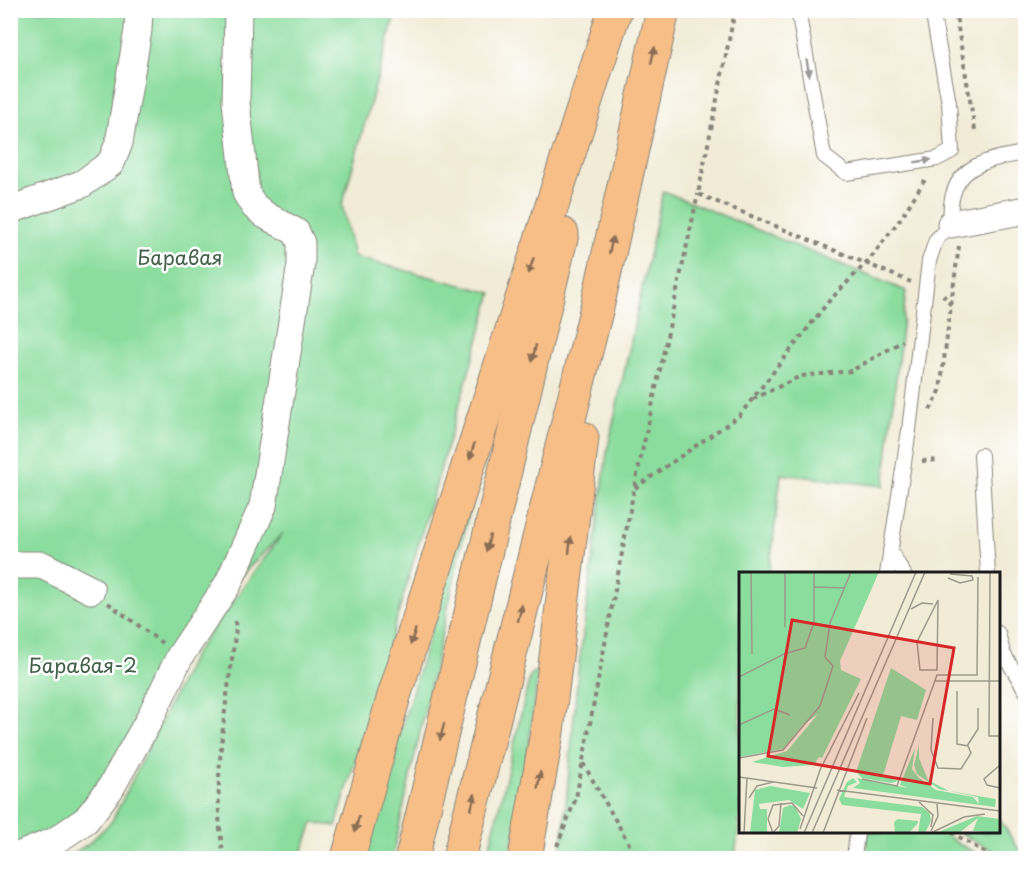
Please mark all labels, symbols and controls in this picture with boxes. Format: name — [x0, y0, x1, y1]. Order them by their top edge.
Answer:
one-way arrow — [649, 46, 659, 64]
one-way arrow — [804, 59, 813, 78]
one-way arrow — [914, 156, 933, 165]
one-way arrow — [607, 236, 616, 255]
park label: Баравая — [137, 242, 223, 272]
one-way arrow — [526, 257, 536, 275]
one-way arrow — [528, 344, 538, 362]
one-way arrow — [467, 442, 476, 460]
one-way arrow — [482, 534, 492, 552]
one-way arrow — [565, 536, 574, 555]
inset map — [739, 572, 1000, 833]
one-way arrow — [516, 603, 526, 622]
one-way arrow — [408, 628, 417, 646]
park label: Баравая-2 — [29, 650, 137, 680]
one-way arrow — [437, 723, 447, 742]
one-way arrow — [535, 771, 544, 790]
one-way arrow — [469, 793, 478, 811]
one-way arrow — [352, 815, 362, 833]

